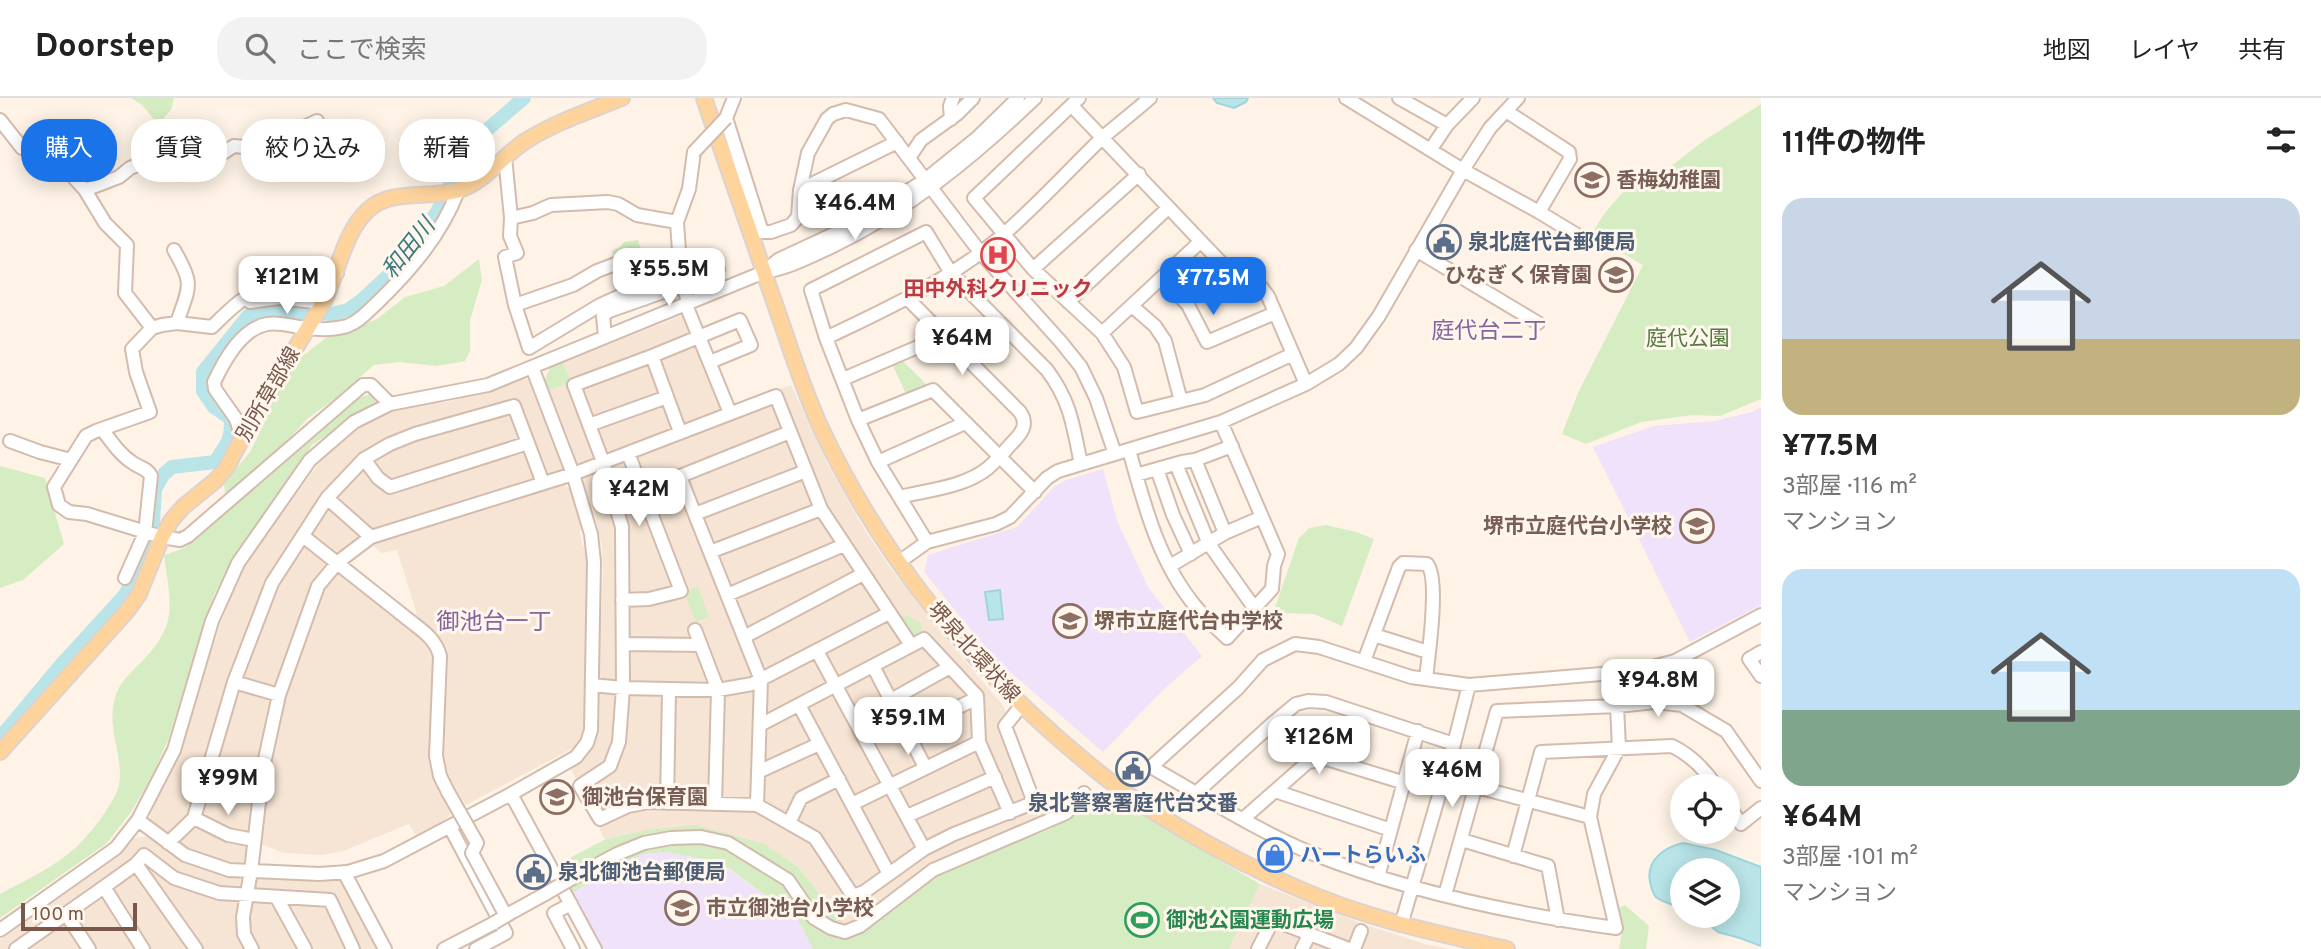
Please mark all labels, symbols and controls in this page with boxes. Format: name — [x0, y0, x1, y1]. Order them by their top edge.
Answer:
search box — [217, 17, 707, 80]
text: Doorstep — [35, 27, 175, 69]
icon: search — [241, 29, 279, 67]
text: ここで検索 — [297, 35, 427, 68]
text: 地図 — [2043, 37, 2091, 67]
text: レイヤ — [2129, 37, 2200, 67]
text: 共有 — [2238, 37, 2286, 67]
chip: 購入 — [21, 119, 117, 182]
chip: 賃貸 — [131, 119, 227, 182]
chip: 絞り込み — [241, 119, 385, 182]
chip: 新着 — [399, 119, 495, 182]
icon: filters — [2262, 121, 2300, 159]
text: 11件の物件 — [1782, 126, 1926, 163]
school or university icon: 香梅幼稚園 — [1573, 161, 1611, 199]
place label: 香梅幼稚園 — [1616, 168, 1721, 195]
pin: ¥46.4M — [798, 183, 912, 242]
text: ¥46.4M — [814, 190, 896, 219]
water label: 和田川 — [377, 211, 444, 286]
public building icon: 泉北庭代台郵便局 — [1425, 223, 1463, 261]
place label: 泉北庭代台郵便局 — [1468, 230, 1636, 257]
hospital icon: 田中外科クリニック — [979, 236, 1017, 274]
icon: home — [1978, 243, 2104, 369]
pin: ¥55.5M — [612, 248, 726, 308]
pin: ¥121M — [238, 256, 336, 316]
text: ¥55.5M — [629, 256, 709, 285]
school or university icon: ひなぎく保育園 — [1597, 256, 1635, 294]
pin: ¥77.5M — [1156, 258, 1270, 317]
place label: ひなぎく保育園 — [1445, 263, 1592, 290]
text: ¥121M — [255, 264, 320, 293]
text: ¥77.5M — [1176, 265, 1250, 294]
place label: 田中外科クリニック — [904, 277, 1093, 304]
pin: ¥64M — [921, 317, 1003, 377]
district label: 庭代台二丁 — [1432, 318, 1547, 347]
text: ¥64M — [931, 325, 993, 354]
park label: 庭代公園 — [1646, 326, 1730, 353]
street label: 別所草部線 — [231, 343, 307, 447]
text: ¥77.5M — [1782, 429, 1878, 466]
pin: ¥42M — [598, 468, 680, 528]
text: 3部屋 · 116 m² — [1782, 473, 1917, 502]
text: ¥42M — [608, 476, 670, 505]
school or university icon: 堺市立庭代台小学校 — [1678, 507, 1716, 545]
text: マンション — [1782, 509, 1897, 538]
place label: 堺市立庭代台小学校 — [1483, 514, 1672, 541]
street label: 堺泉北環状線 — [921, 597, 1025, 709]
school or university icon: 堺市立庭代台中学校 — [1051, 602, 1089, 640]
district label: 御池台一丁 — [437, 609, 552, 638]
place label: 堺市立庭代台中学校 — [1094, 609, 1283, 636]
icon: home — [1978, 614, 2104, 740]
pin: ¥94.8M — [1601, 660, 1715, 719]
text: ¥94.8M — [1617, 667, 1699, 696]
pin: ¥59.1M — [851, 698, 965, 757]
text: ¥59.1M — [870, 705, 946, 734]
pin: ¥126M — [1270, 716, 1368, 776]
text: ¥126M — [1284, 724, 1354, 753]
public building icon: 泉北警察署庭代台交番 — [1114, 750, 1152, 788]
pin: ¥46M — [1411, 750, 1493, 809]
text: ¥46M — [1421, 757, 1483, 786]
pin: ¥99M — [187, 758, 269, 817]
text: ¥99M — [198, 765, 258, 794]
map controls — [1670, 774, 1740, 928]
button: locate — [1670, 774, 1740, 844]
school or university icon: 御池台保育園 — [538, 778, 576, 816]
place label: 御池台保育園 — [582, 785, 708, 812]
place label: 泉北警察署庭代台交番 — [1028, 791, 1238, 818]
text: ¥64M — [1782, 800, 1862, 837]
shop icon: ハートらいふ — [1256, 836, 1294, 874]
place label: ハートらいふ — [1300, 843, 1426, 870]
text: 3部屋 · 101 m² — [1782, 844, 1918, 873]
public building icon: 泉北御池台郵便局 — [515, 853, 553, 891]
button: layers — [1670, 858, 1740, 928]
place label: 泉北御池台郵便局 — [558, 860, 726, 887]
text: マンション — [1782, 880, 1897, 909]
school or university icon: 市立御池台小学校 — [663, 889, 701, 927]
place label: 市立御池台小学校 — [706, 896, 874, 923]
scale bar — [21, 900, 136, 932]
sports icon: 御池公園運動広場 — [1123, 901, 1161, 939]
text: 100 m — [32, 903, 84, 927]
place label: 御池公園運動広場 — [1166, 908, 1334, 935]

